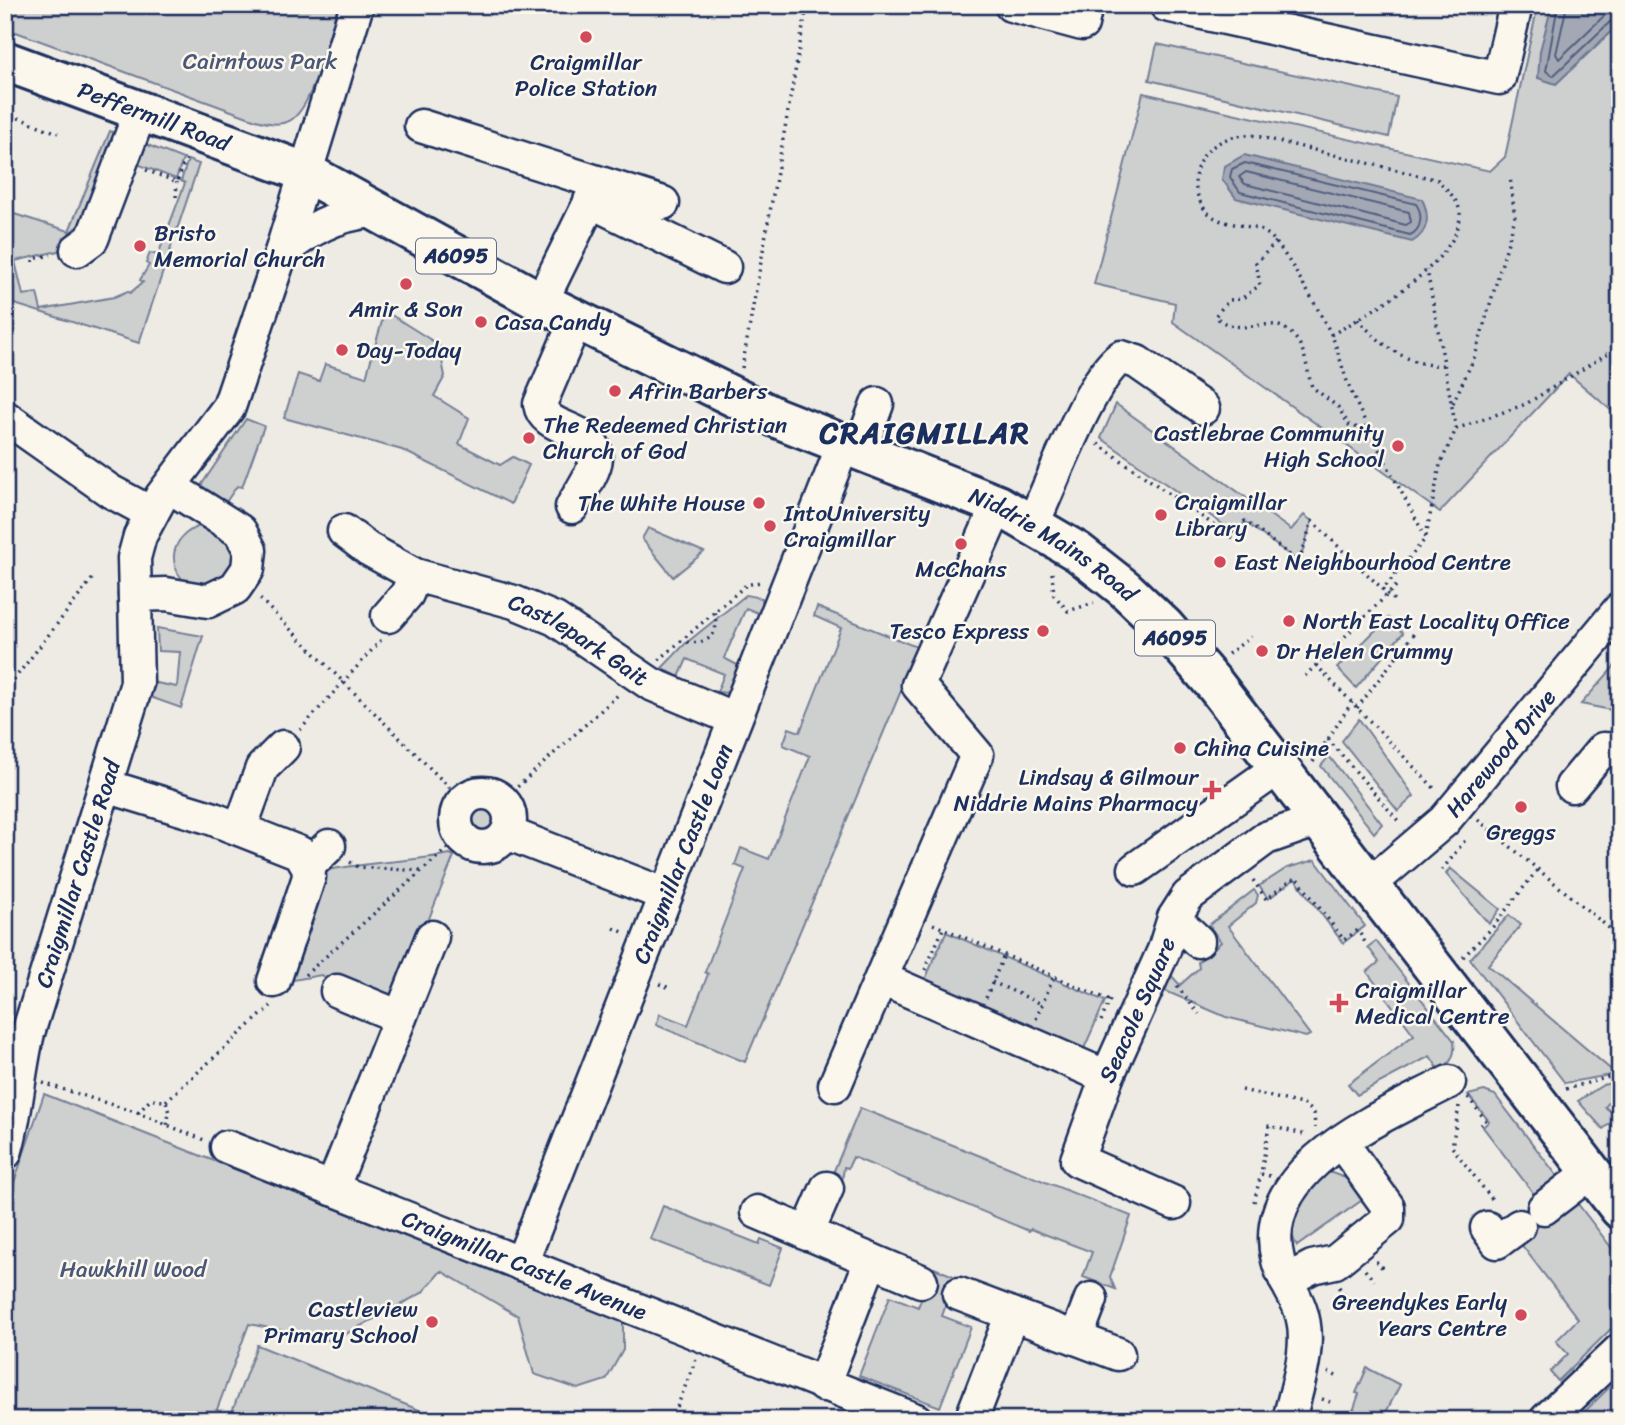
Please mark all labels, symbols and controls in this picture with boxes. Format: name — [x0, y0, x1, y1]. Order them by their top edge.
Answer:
marker: Craigmillar Police Station — [578, 29, 594, 45]
park label: Cairntows Park — [183, 41, 338, 82]
place label: Craigmillar Police Station — [515, 42, 657, 109]
street label: Peffermill Road — [72, 69, 238, 164]
place label: Bristo Memorial Church — [154, 213, 326, 280]
marker: Bristo Memorial Church — [132, 238, 148, 254]
road number: A6095 — [416, 238, 496, 274]
marker: Amir & Son — [398, 276, 414, 292]
place label: Amir & Son — [348, 289, 463, 330]
place label: Casa Candy — [495, 302, 611, 343]
marker: Casa Candy — [473, 314, 489, 330]
place label: Day-Today — [356, 330, 461, 371]
marker: Day-Today — [334, 342, 350, 358]
place label: Afrin Barbers — [628, 371, 768, 412]
marker: Afrin Barbers — [607, 383, 623, 399]
place label: The Redeemed Christian Church of God — [543, 405, 788, 472]
district label: CRAIGMILLAR — [818, 406, 1031, 460]
place label: Castlebrae Community High School — [1154, 413, 1384, 480]
marker: The Redeemed Christian Church of God — [521, 430, 537, 446]
marker: Castlebrae Community High School — [1390, 438, 1406, 454]
street label: Niddrie Mains Road — [963, 475, 1149, 613]
place label: Craigmillar Library — [1175, 482, 1288, 549]
place label: The White House — [578, 483, 745, 524]
place label: IntoUniversity Craigmillar — [783, 493, 930, 560]
marker: The White House — [751, 495, 767, 511]
marker: Craigmillar Library — [1153, 507, 1169, 523]
marker: IntoUniversity Craigmillar — [762, 518, 778, 534]
marker: McChans — [953, 536, 969, 552]
place label: East Neighbourhood Centre — [1234, 542, 1511, 583]
place label: McChans — [915, 549, 1007, 590]
marker: East Neighbourhood Centre — [1212, 554, 1228, 570]
street label: Castlepark Gait — [502, 581, 657, 697]
place label: North East Locality Office — [1303, 601, 1570, 642]
place label: Tesco Express — [890, 611, 1029, 652]
marker: North East Locality Office — [1281, 613, 1297, 629]
road number: A6095 — [1135, 620, 1215, 656]
marker: Tesco Express — [1035, 623, 1051, 639]
place label: Dr Helen Crummy — [1276, 631, 1453, 672]
marker: Dr Helen Crummy — [1254, 643, 1270, 659]
street label: Harewood Drive — [1434, 679, 1567, 827]
place label: China Cuisine — [1194, 728, 1329, 769]
street label: Craigmillar Castle Loan — [621, 737, 744, 970]
marker: China Cuisine — [1172, 740, 1188, 756]
street label: Craigmillar Castle Road — [23, 753, 133, 993]
place label: Lindsay & Gilmour Niddrie Mains Pharmacy — [954, 757, 1200, 824]
marker: Lindsay & Gilmour Niddrie Mains Pharmacy — [1204, 782, 1220, 798]
marker: Greggs — [1513, 799, 1529, 815]
place label: Greggs — [1486, 812, 1556, 853]
street label: Seacole Square — [1087, 932, 1187, 1089]
place label: Craigmillar Medical Centre — [1355, 970, 1510, 1037]
marker: Craigmillar Medical Centre — [1329, 993, 1349, 1013]
street label: Craigmillar Castle Avenue — [396, 1198, 653, 1332]
park label: Hawkhill Wood — [60, 1249, 208, 1290]
place label: Greendykes Early Years Centre — [1332, 1282, 1507, 1349]
place label: Castleview Primary School — [264, 1289, 418, 1356]
marker: Greendykes Early Years Centre — [1513, 1307, 1529, 1323]
marker: Castleview Primary School — [424, 1314, 440, 1330]

